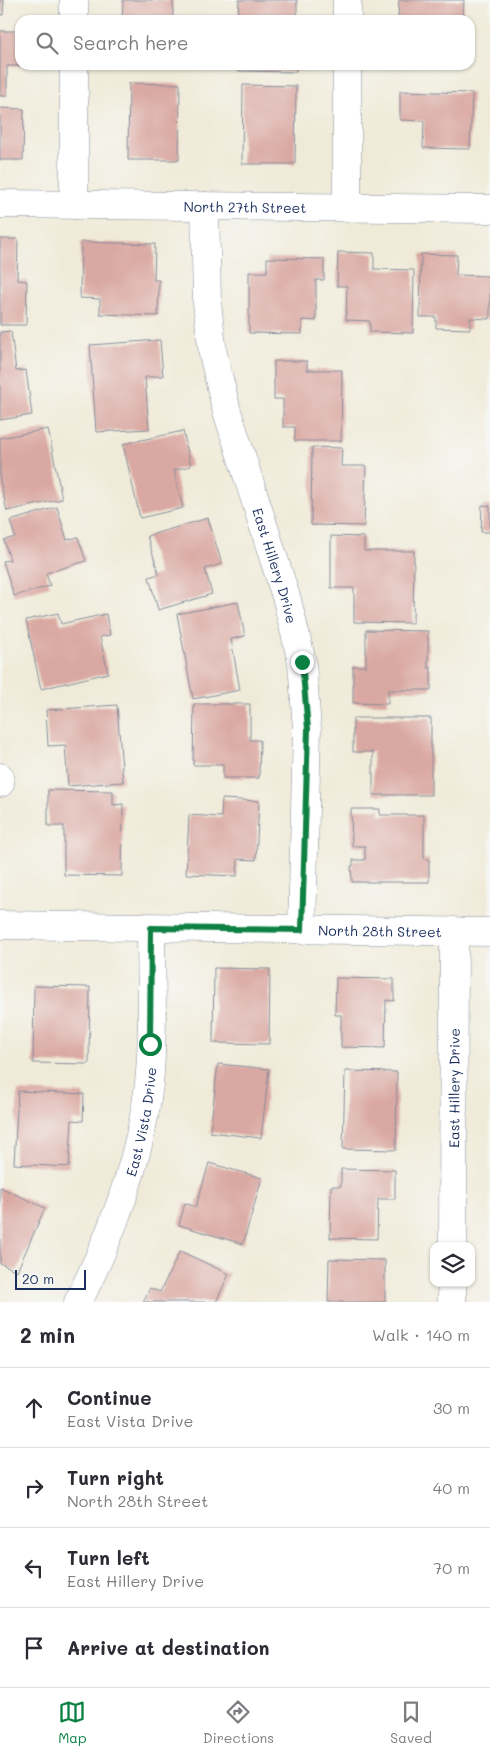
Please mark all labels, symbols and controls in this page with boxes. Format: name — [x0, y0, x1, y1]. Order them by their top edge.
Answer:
search box — [15, 15, 475, 70]
icon: search — [33, 29, 61, 57]
text: Search here — [73, 30, 189, 55]
street label: North 27th Street — [183, 196, 307, 217]
street label: East Hillery Drive — [249, 505, 302, 625]
route end — [291, 651, 314, 674]
street label: North 28th Street — [318, 920, 442, 941]
street label: East Hillery Drive — [444, 1028, 463, 1148]
route start — [139, 1033, 162, 1056]
street label: East Vista Drive — [121, 1066, 160, 1178]
map controls — [430, 1242, 475, 1287]
button: layers — [430, 1242, 475, 1287]
scale bar — [15, 1267, 86, 1290]
text: 20 m — [22, 1269, 54, 1288]
text: 2 min — [20, 1321, 75, 1348]
text: Walk · 140 m — [372, 1324, 470, 1345]
text: Continue — [67, 1385, 152, 1410]
icon: ahead — [20, 1394, 48, 1422]
text: 30 m — [433, 1397, 470, 1418]
text: East Vista Drive — [67, 1410, 193, 1431]
text: Turn right — [67, 1465, 164, 1490]
icon: right — [20, 1474, 48, 1502]
text: 40 m — [433, 1477, 470, 1498]
text: North 28th Street — [67, 1490, 208, 1511]
text: Turn left — [67, 1545, 150, 1570]
icon: left — [20, 1554, 48, 1582]
text: 70 m — [433, 1557, 470, 1578]
text: East Hillery Drive — [67, 1570, 204, 1591]
icon: arrive — [20, 1634, 48, 1662]
text: Arrive at destination — [67, 1635, 270, 1660]
tab: Map — [58, 1698, 87, 1747]
tab: Directions — [203, 1698, 274, 1747]
tab: Saved — [390, 1698, 432, 1747]

